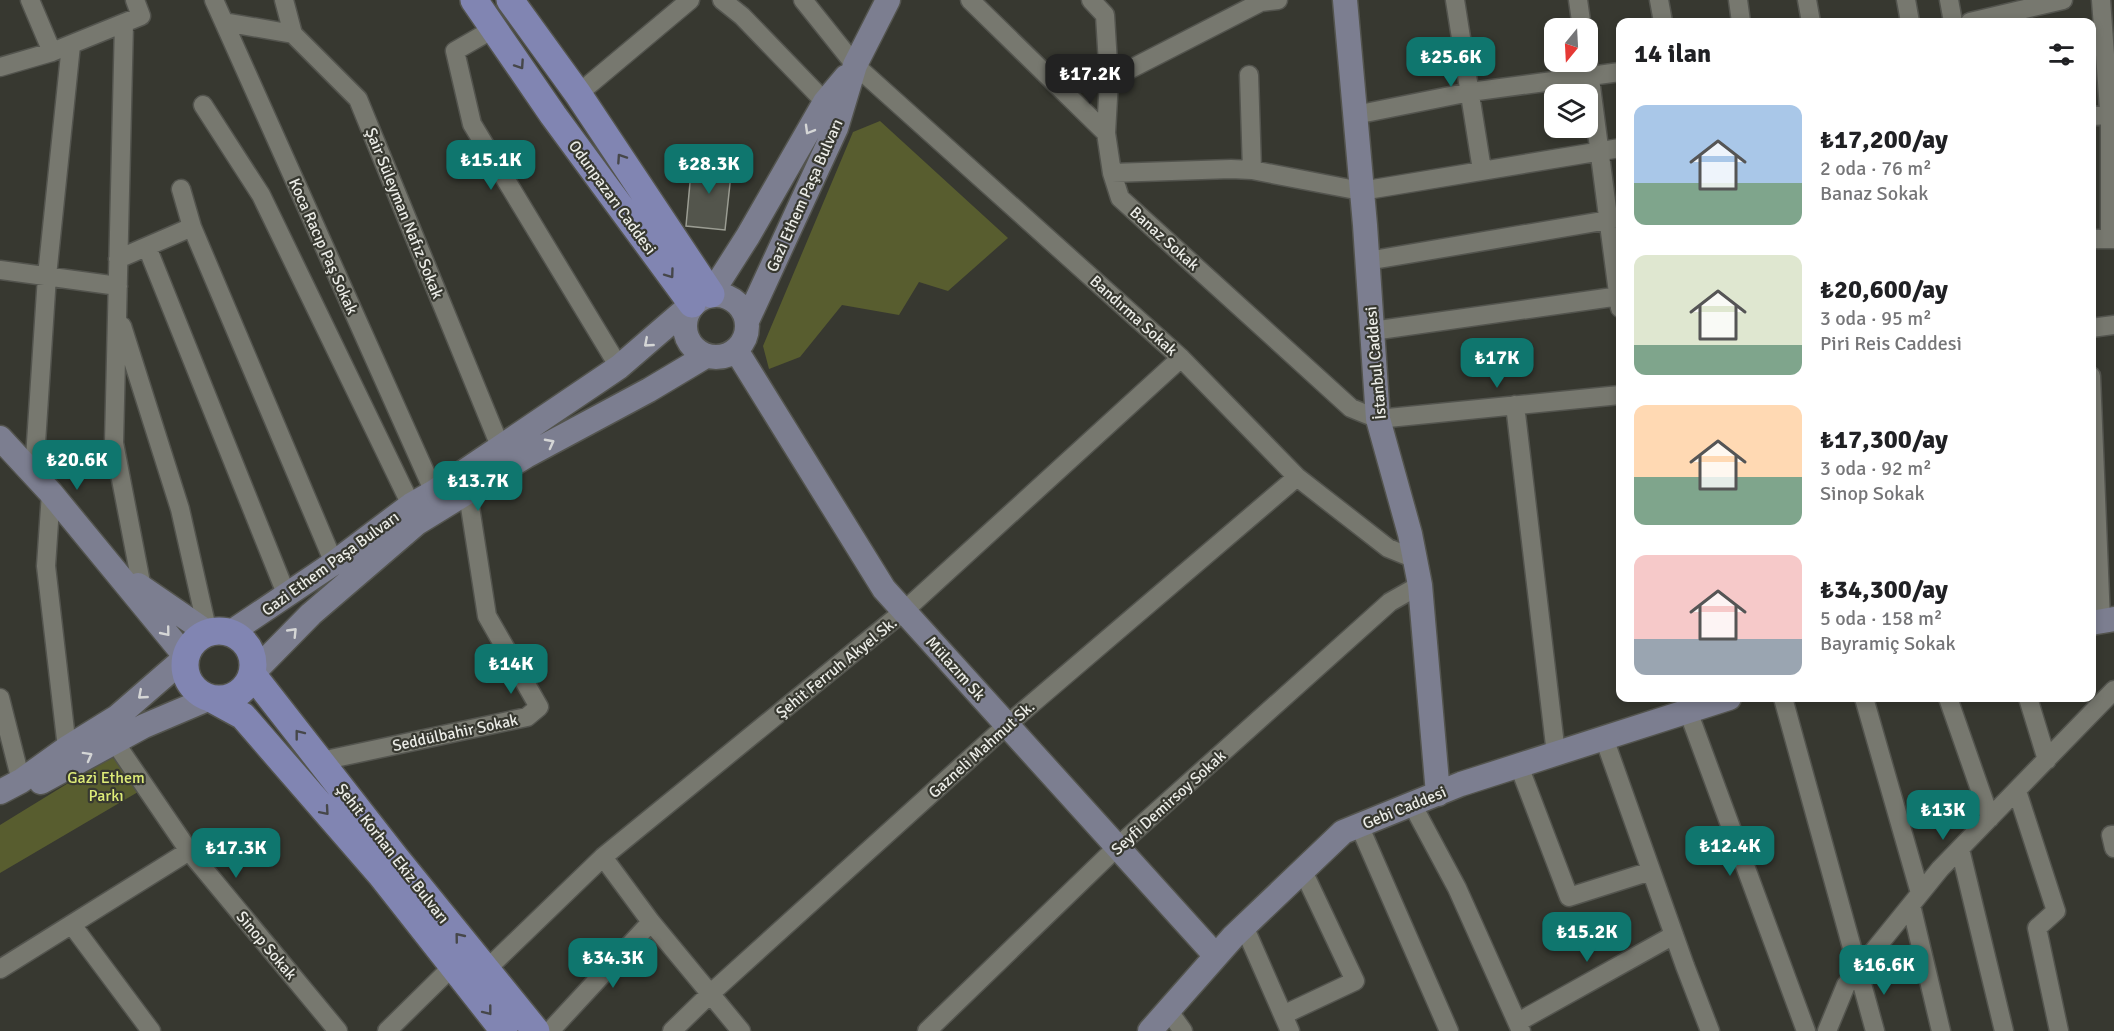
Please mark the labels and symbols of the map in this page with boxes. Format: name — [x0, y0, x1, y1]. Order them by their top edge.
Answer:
north arrow — [1544, 18, 1598, 72]
pin: ₺25.6K — [1402, 37, 1500, 88]
pin: ₺17.2K — [1041, 54, 1139, 105]
one-way arrow — [513, 58, 524, 69]
street label: Gazi Ethem Paşa Bulvarı — [762, 116, 848, 275]
one-way arrow — [805, 124, 816, 134]
street label: Şair Süleyman Nafız Sokak — [361, 125, 448, 302]
street label: Odunpazarı Caddesi — [564, 137, 660, 259]
pin: ₺15.1K — [442, 140, 540, 191]
pin: ₺28.3K — [660, 144, 758, 195]
one-way arrow — [617, 154, 628, 165]
street label: Koca Racıp Paş Sokak — [284, 175, 362, 318]
street label: Banaz Sokak — [1125, 202, 1203, 275]
one-way arrow — [663, 268, 674, 279]
street label: Bandırma Sokak — [1085, 271, 1181, 360]
street label: İstanbul Caddesi — [1361, 306, 1391, 420]
one-way arrow — [644, 335, 655, 346]
pin: ₺17K — [1461, 338, 1533, 389]
one-way arrow — [544, 439, 555, 450]
pin: ₺20.6K — [28, 440, 126, 491]
pin: ₺13.7K — [429, 461, 527, 512]
street label: Gazi Ethem Paşa Bulvarı — [258, 507, 403, 620]
street label: Şehit Ferruh Akyel Sk. — [772, 613, 901, 723]
one-way arrow — [158, 625, 169, 636]
one-way arrow — [286, 628, 297, 639]
street label: Mülazım Sk — [921, 633, 989, 705]
pin: ₺14K — [475, 644, 547, 695]
one-way arrow — [138, 688, 149, 699]
street label: Gazneli Mahmut Sk. — [924, 697, 1039, 803]
street label: Seddülbahir Sokak — [391, 710, 520, 756]
one-way arrow — [296, 730, 307, 741]
street label: Seyfi Demirsoy Sokak — [1107, 746, 1230, 859]
one-way arrow — [82, 752, 92, 763]
park label: Gazi Ethem Parkı — [67, 768, 145, 806]
street label: Şehit Korhan Ekiz Bulvarı — [331, 780, 453, 928]
street label: Gebi Caddesi — [1360, 782, 1449, 834]
pin: ₺13K — [1907, 790, 1979, 841]
one-way arrow — [318, 804, 329, 815]
pin: ₺12.4K — [1681, 826, 1779, 877]
pin: ₺17.3K — [187, 828, 285, 879]
street label: Sinop Sokak — [232, 907, 301, 984]
pin: ₺15.2K — [1538, 912, 1636, 963]
one-way arrow — [456, 933, 467, 944]
pin: ₺34.3K — [564, 938, 662, 989]
pin: ₺16.6K — [1835, 945, 1933, 996]
one-way arrow — [481, 1005, 492, 1016]

